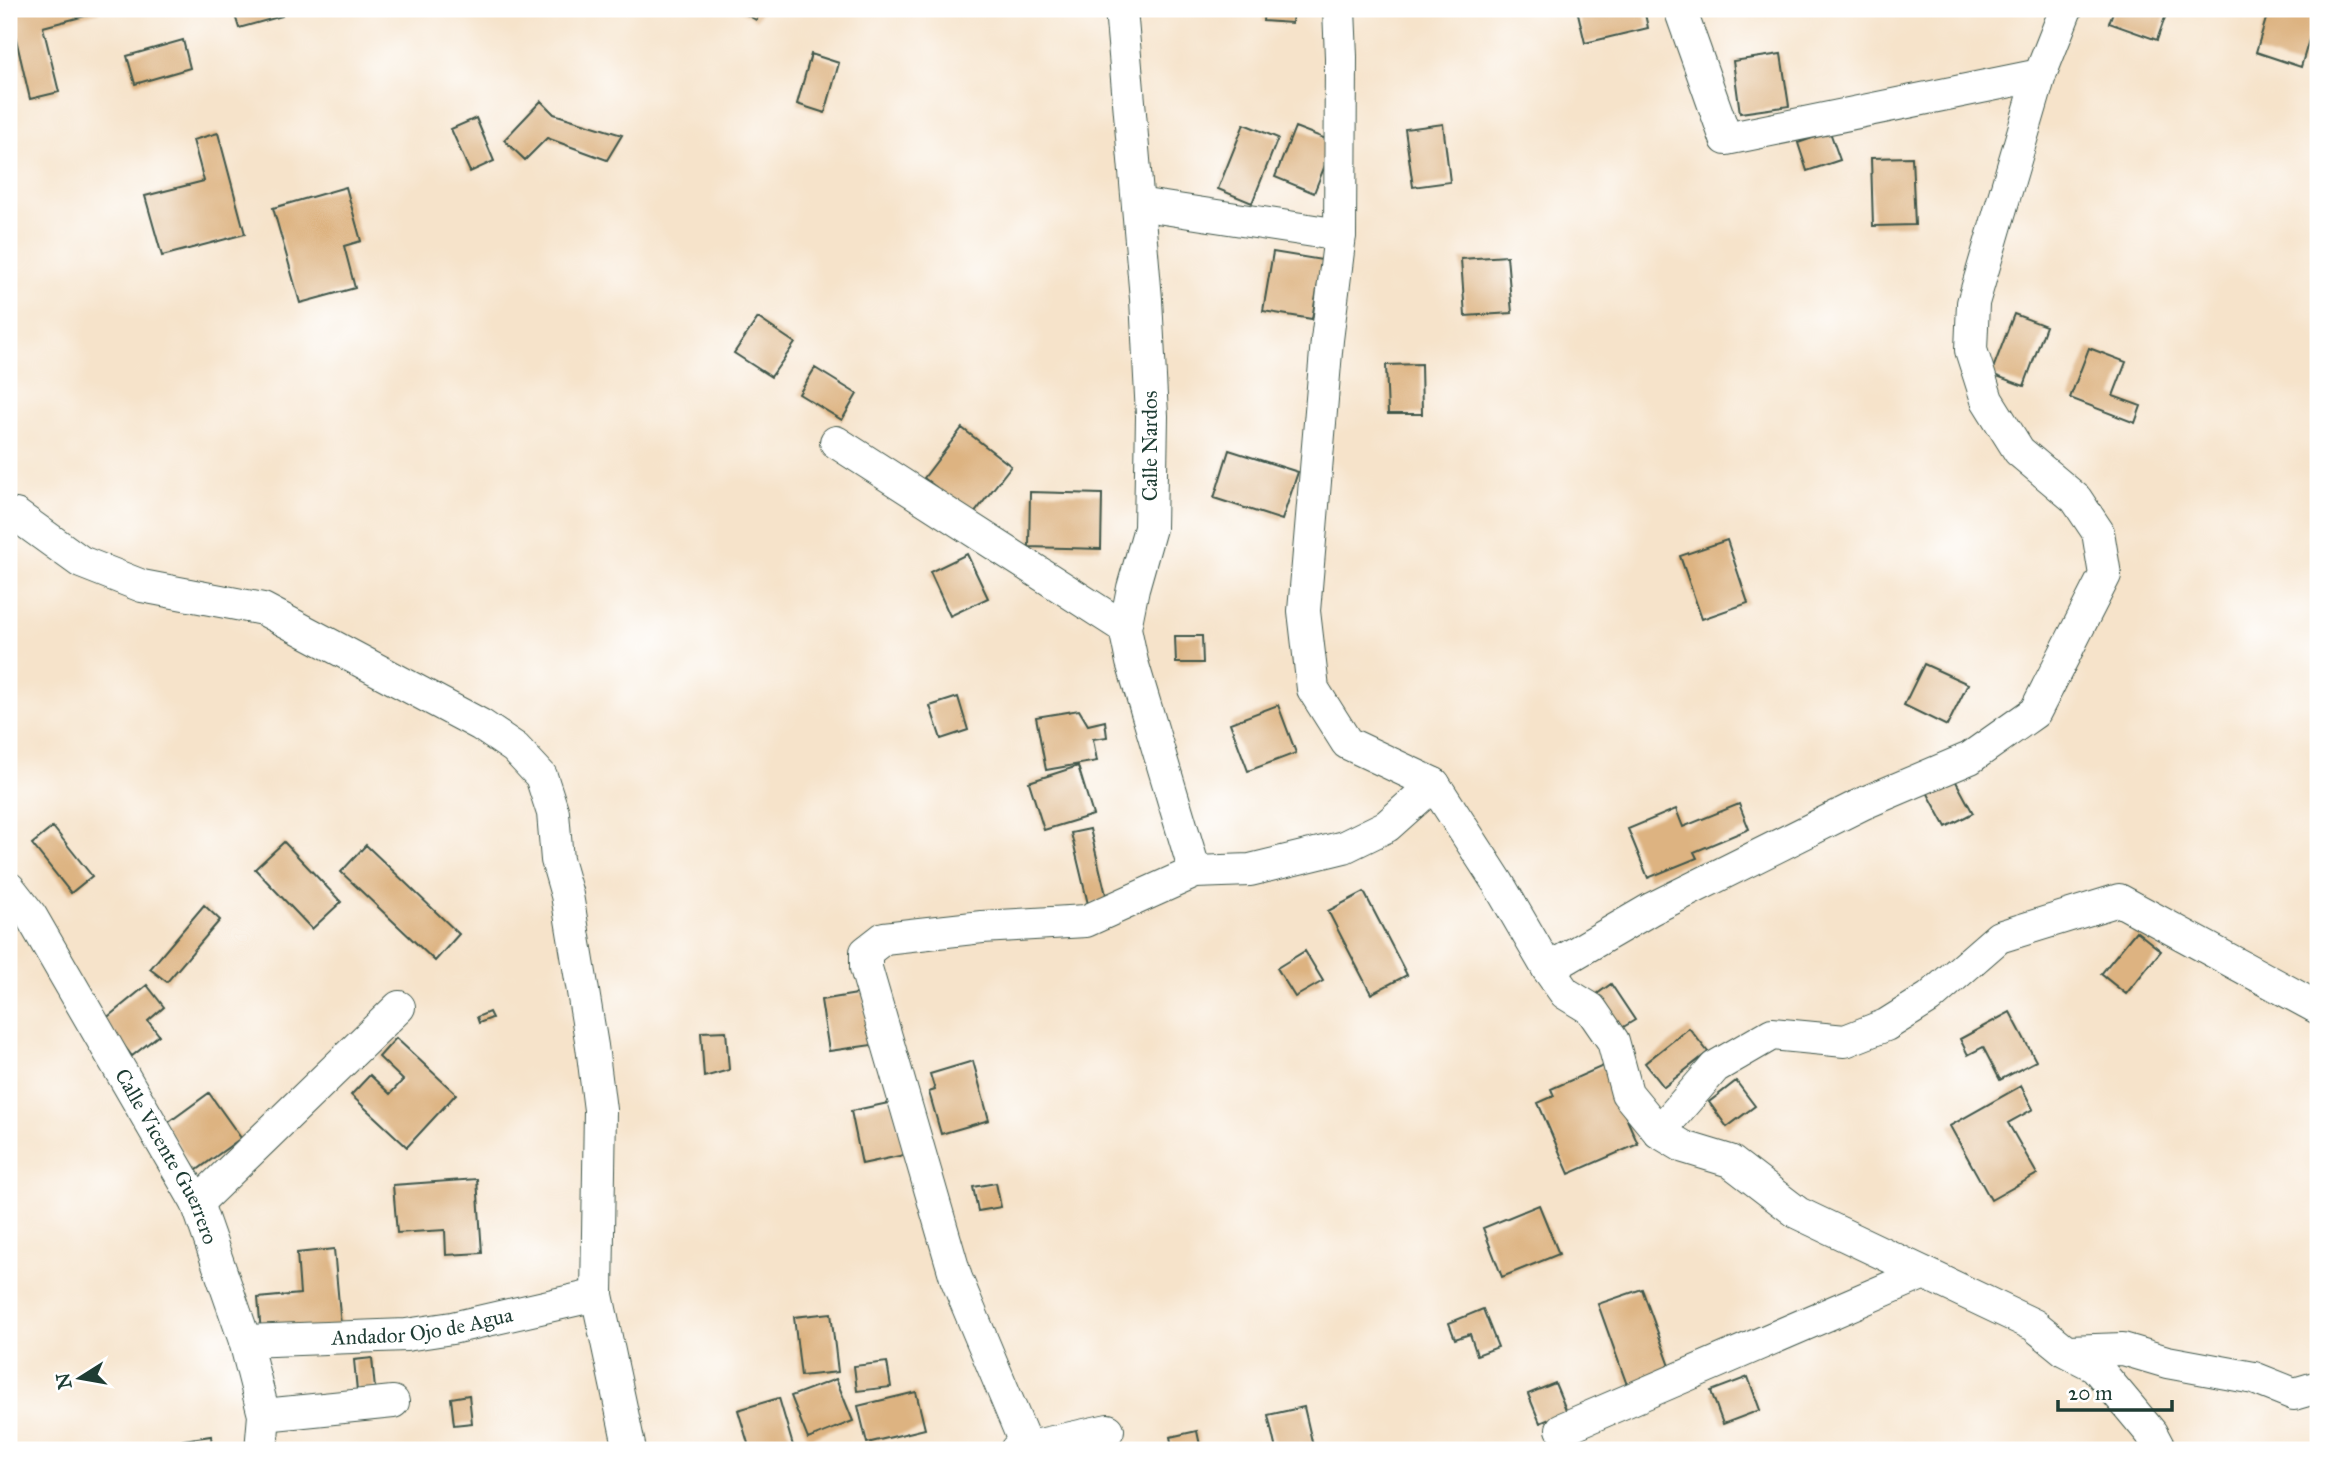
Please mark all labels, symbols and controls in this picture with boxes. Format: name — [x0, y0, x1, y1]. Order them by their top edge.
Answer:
street label: Calle Nardos — [1137, 391, 1163, 501]
street label: Calle Vicente Guerrero — [109, 1064, 223, 1248]
street label: Andador Ojo de Agua — [330, 1302, 515, 1351]
north arrow — [46, 1344, 116, 1414]
scale bar — [2058, 1368, 2171, 1412]
text: N — [51, 1371, 77, 1391]
text: 20 m — [2068, 1380, 2113, 1406]

